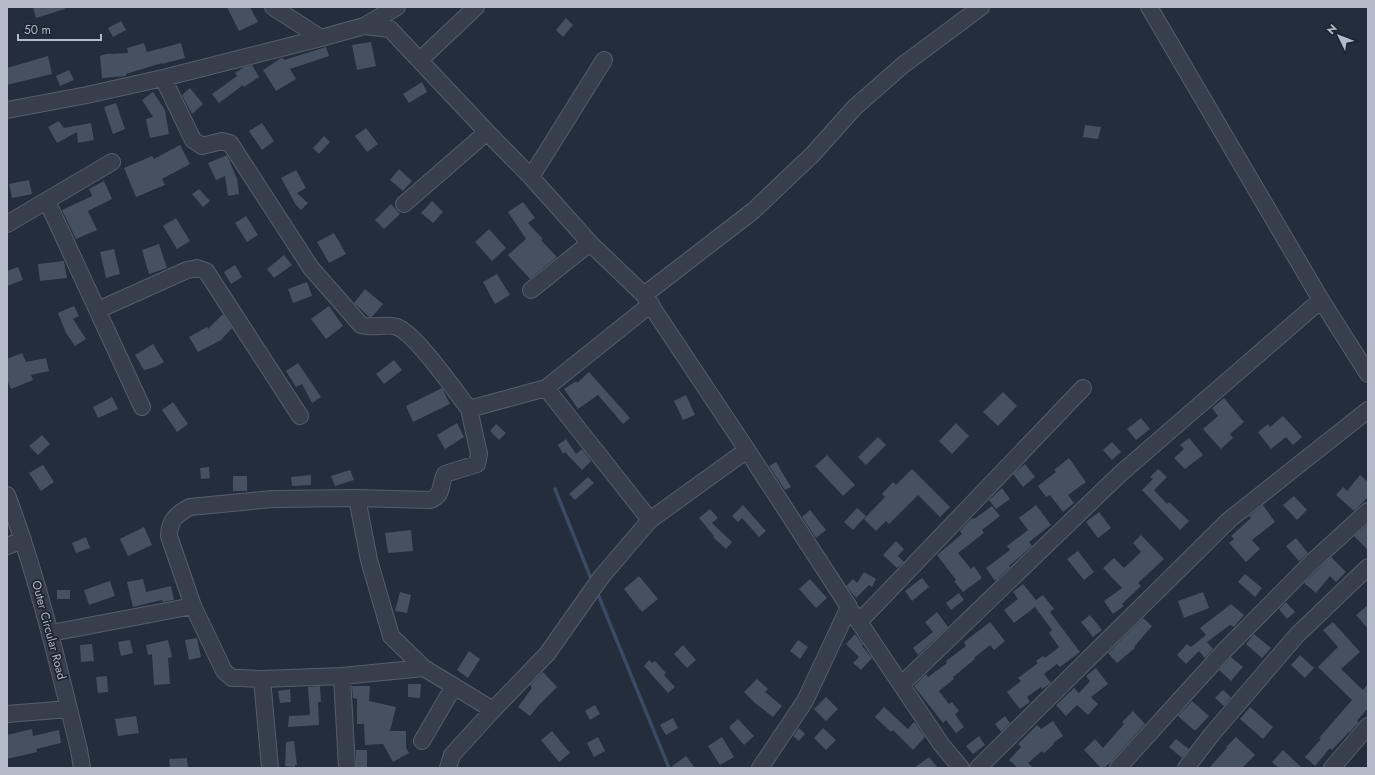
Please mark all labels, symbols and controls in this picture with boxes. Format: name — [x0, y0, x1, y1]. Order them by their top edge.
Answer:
scale bar — [18, 16, 101, 42]
north arrow — [1319, 16, 1359, 56]
text: 50 m — [24, 21, 51, 39]
text: N — [1323, 21, 1341, 38]
street label: Outer Circular Road — [27, 578, 71, 682]

